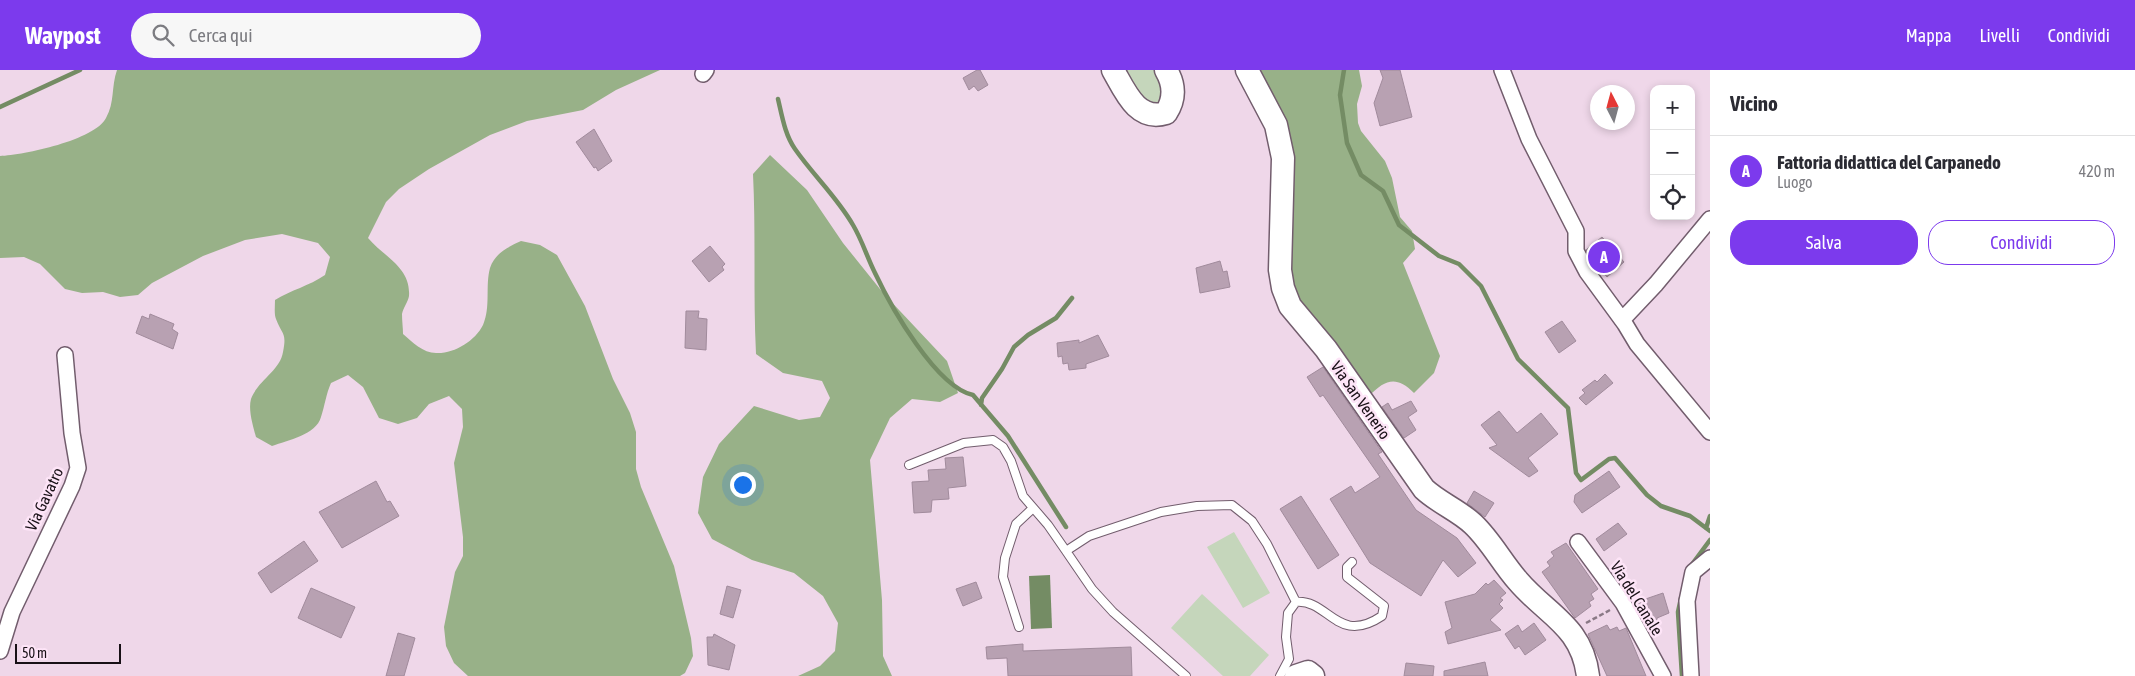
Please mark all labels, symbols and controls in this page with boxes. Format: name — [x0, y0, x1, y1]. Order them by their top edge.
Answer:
search box — [131, 13, 481, 58]
icon: search — [149, 21, 177, 49]
text: Waypost — [25, 22, 101, 49]
text: Cerca qui — [189, 24, 253, 46]
text: Mappa — [1906, 25, 1952, 46]
text: Livelli — [1980, 25, 2020, 46]
text: Condividi — [2048, 25, 2110, 46]
north arrow — [1590, 85, 1635, 130]
map controls — [1650, 85, 1695, 220]
button: + — [1650, 85, 1695, 130]
text: Vicino — [1730, 91, 1778, 115]
button: − — [1650, 130, 1695, 175]
text: Fattoria didattica del Carpanedo — [1777, 151, 2001, 173]
text: A — [1742, 162, 1750, 180]
text: 420 m — [2079, 162, 2115, 180]
text: Luogo — [1777, 173, 1813, 191]
button: locate — [1650, 175, 1695, 220]
button: Salva — [1730, 220, 1918, 265]
button: Condividi — [1928, 220, 2115, 265]
pin: A — [1588, 238, 1620, 276]
street label: Via San Venerio — [1328, 358, 1394, 442]
street label: Via Gavatro — [22, 464, 66, 534]
your location — [730, 472, 756, 498]
street label: Via del Canale — [1607, 558, 1667, 638]
scale bar — [15, 641, 121, 664]
text: 50 m — [22, 645, 47, 661]

